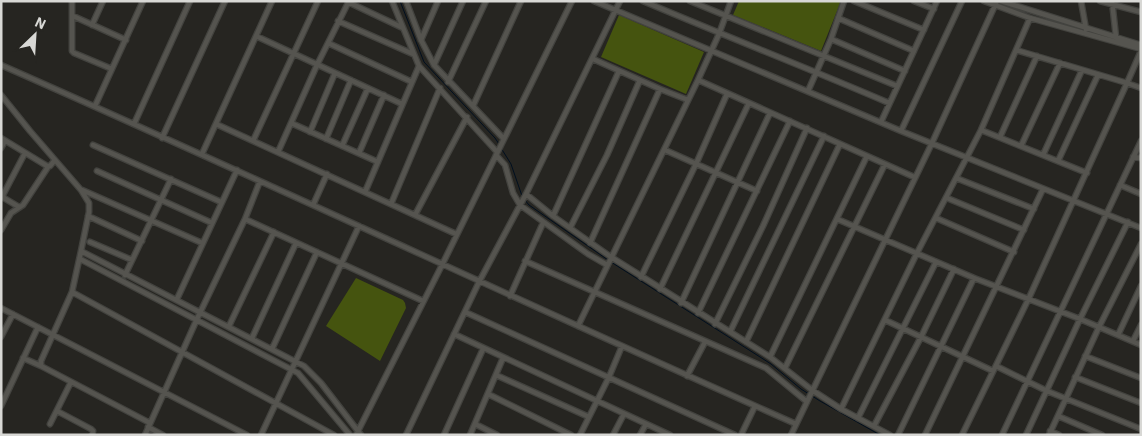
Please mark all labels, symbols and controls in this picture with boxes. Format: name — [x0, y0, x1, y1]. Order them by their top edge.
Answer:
north arrow — [10, 10, 60, 60]
text: N — [32, 13, 49, 34]

